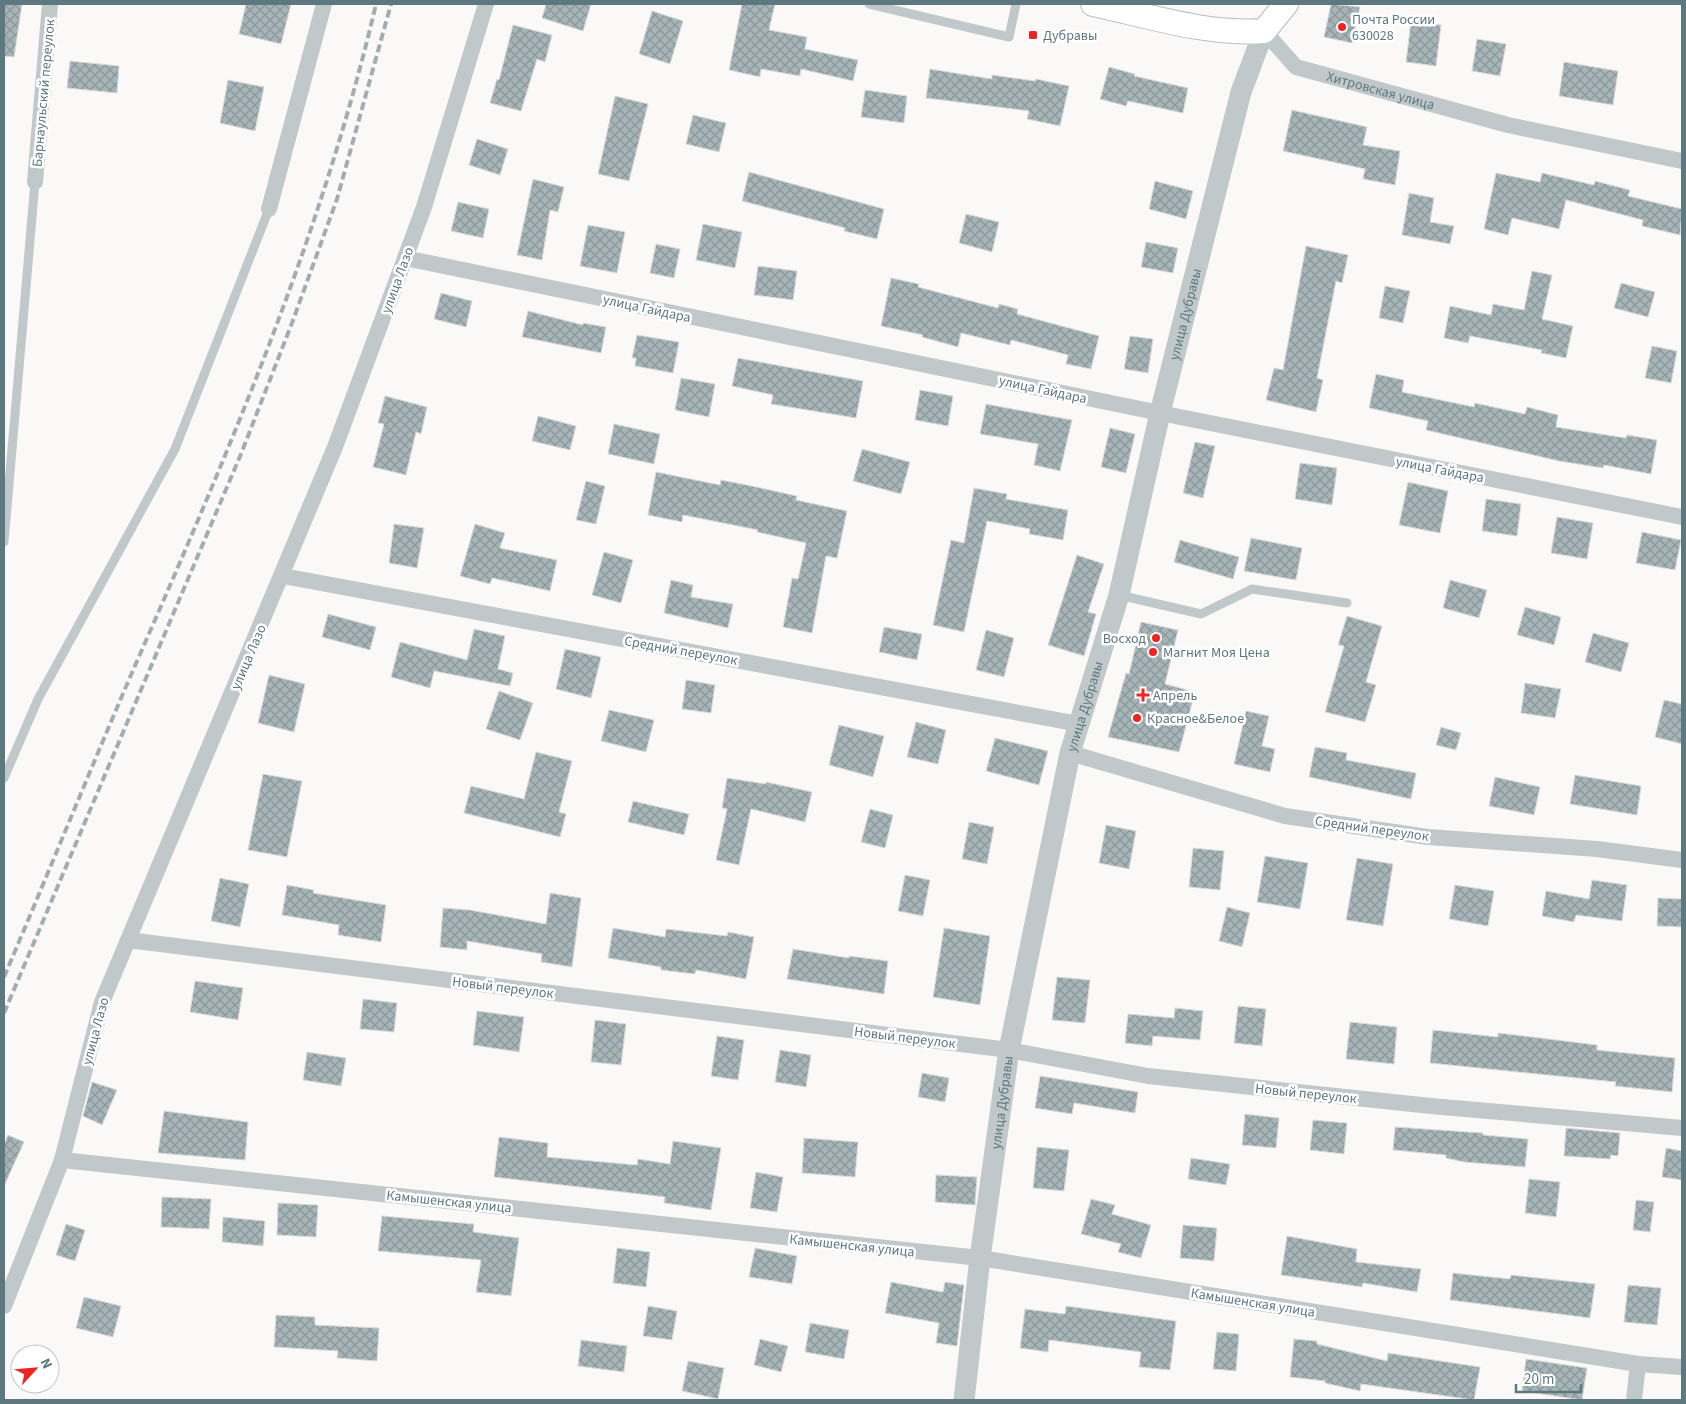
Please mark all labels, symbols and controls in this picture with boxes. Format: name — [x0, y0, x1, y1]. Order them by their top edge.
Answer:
place label: Почта России 630028 — [1352, 10, 1435, 46]
street label: Барнаульский переулок — [28, 18, 60, 168]
marker: Почта России 630028 — [1336, 21, 1348, 33]
place label: Дубравы — [1043, 26, 1097, 46]
marker: Дубравы — [1027, 29, 1039, 41]
street label: Хитровская улица — [1324, 67, 1437, 115]
street label: улица Лазо — [377, 244, 419, 316]
street label: улица Дубравы — [1165, 266, 1207, 362]
street label: улица Гайдара — [601, 290, 693, 328]
street label: улица Гайдара — [997, 371, 1089, 409]
street label: улица Гайдара — [1394, 452, 1486, 488]
street label: улица Лазо — [226, 622, 272, 693]
place label: Восход — [1103, 629, 1147, 649]
street label: Средний переулок — [623, 631, 739, 671]
marker: Восход — [1150, 632, 1162, 644]
place label: Магнит Моя Цена — [1163, 643, 1270, 663]
marker: Магнит Моя Цена — [1147, 646, 1159, 658]
street label: улица Дубравы — [1062, 659, 1109, 754]
place label: Апрель — [1153, 686, 1198, 706]
marker: Апрель — [1137, 689, 1149, 701]
place label: Красное&Белое — [1147, 709, 1244, 729]
marker: Красное&Белое — [1131, 712, 1143, 724]
street label: Средний переулок — [1314, 811, 1430, 847]
street label: Новый переулок — [451, 972, 555, 1004]
street label: улица Лазо — [77, 995, 115, 1067]
street label: Новый переулок — [853, 1022, 957, 1054]
street label: улица Дубравы — [986, 1055, 1019, 1150]
street label: Новый переулок — [1254, 1079, 1358, 1109]
street label: Камышенская улица — [385, 1185, 512, 1219]
street label: Камышенская улица — [788, 1229, 915, 1263]
street label: Камышенская улица — [1189, 1283, 1316, 1323]
north arrow — [10, 1344, 60, 1394]
text: N — [35, 1355, 57, 1372]
scale bar — [1516, 1362, 1581, 1394]
text: 20 m — [1524, 1369, 1554, 1390]

